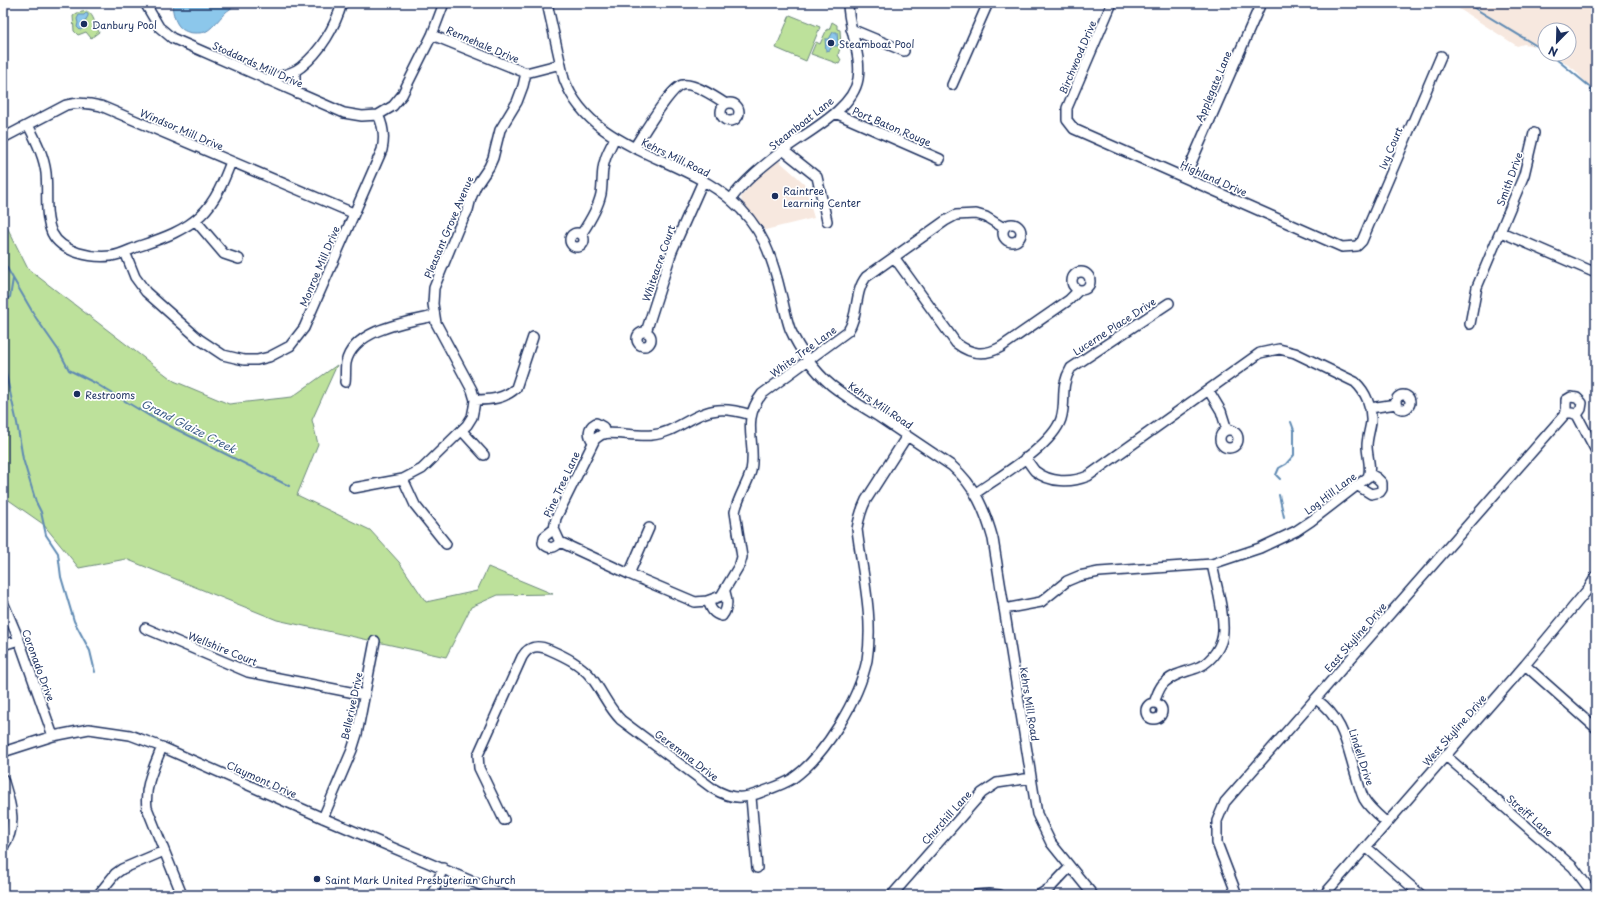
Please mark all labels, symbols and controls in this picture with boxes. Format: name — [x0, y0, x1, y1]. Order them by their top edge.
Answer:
place label: Danbury Pool — [92, 17, 157, 33]
street label: Birchwood Drive — [1055, 18, 1099, 96]
marker: Danbury Pool — [79, 19, 89, 29]
street label: Rennehale Drive — [444, 22, 522, 66]
north arrow — [1537, 22, 1577, 62]
place label: Steamboat Pool — [839, 36, 914, 51]
street label: Stoddards Mill Drive — [210, 37, 306, 91]
marker: Steamboat Pool — [826, 38, 836, 48]
text: N — [1545, 42, 1560, 61]
street label: Applegate Lane — [1191, 48, 1235, 124]
street label: Steamboat Lane — [765, 93, 837, 153]
street label: Port Baton Rouge — [850, 103, 934, 150]
street label: Windsor Mill Drive — [138, 105, 227, 154]
street label: Ivy Court — [1374, 125, 1406, 172]
street label: Kehrs Mill Road — [639, 134, 713, 180]
street label: Smith Drive — [1492, 150, 1526, 208]
street label: Highland Drive — [1178, 157, 1250, 199]
street label: Pleasant Grove Avenue — [420, 174, 476, 280]
place label: Raintree Learning Center — [783, 183, 861, 210]
marker: Raintree Learning Center — [770, 191, 780, 201]
street label: Monroe Mill Drive — [295, 223, 343, 309]
street label: Whiteacre Court — [638, 223, 678, 303]
street label: Lucerne Place Drive — [1070, 294, 1158, 358]
street label: White Tree Lane — [767, 322, 840, 380]
street label: Kehrs Mill Road — [846, 378, 916, 432]
place label: Restrooms — [85, 387, 135, 402]
marker: Restrooms — [72, 389, 82, 399]
water label: Grand Glaize Creek — [139, 395, 241, 458]
street label: Pine Tree Lane — [539, 448, 583, 519]
street label: Log Hill Lane — [1301, 468, 1360, 518]
street label: East Skyline Drive — [1321, 599, 1390, 676]
street label: Coronado Drive — [19, 627, 59, 703]
street label: Wellshire Court — [186, 627, 260, 669]
street label: Kehrs Mill Road — [1017, 666, 1043, 742]
street label: Bellerive Drive — [336, 671, 366, 741]
street label: West Skyline Drive — [1419, 691, 1490, 770]
street label: Geremma Drive — [652, 726, 722, 784]
street label: Lindell Drive — [1346, 727, 1378, 787]
street label: Claymont Drive — [224, 757, 299, 802]
street label: Churchill Lane — [917, 786, 975, 847]
street label: Streiff Lane — [1504, 791, 1556, 839]
place label: Saint Mark United Presbyterian Church — [325, 872, 516, 888]
marker: Saint Mark United Presbyterian Church — [312, 874, 322, 884]

